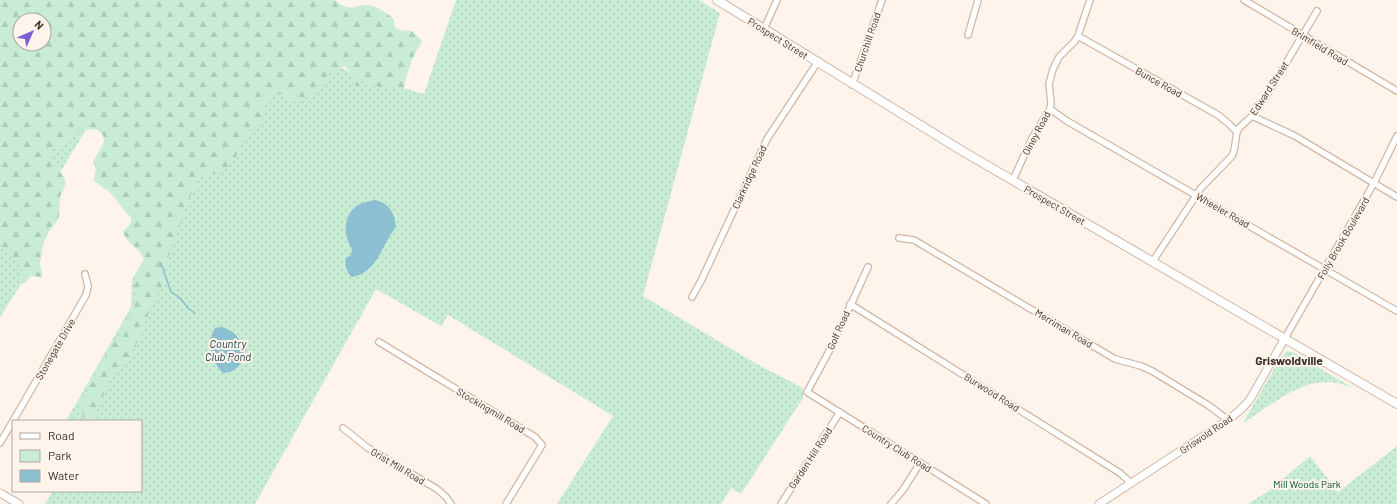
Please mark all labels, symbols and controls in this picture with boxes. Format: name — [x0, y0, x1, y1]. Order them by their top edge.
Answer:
street label: Churchill Road — [851, 11, 883, 73]
north arrow — [12, 12, 52, 52]
street label: Prospect Street — [746, 15, 811, 61]
text: N — [32, 17, 47, 32]
street label: Brimfield Road — [1289, 24, 1351, 68]
street label: Edward Street — [1247, 58, 1291, 117]
street label: Bunce Road — [1134, 64, 1184, 100]
street label: Olney Road — [1019, 109, 1053, 157]
street label: Clarkridge Road — [729, 143, 769, 211]
street label: Prospect Street — [1022, 183, 1088, 228]
street label: Wheeler Road — [1194, 190, 1252, 230]
street label: Folly Brook Boulevard — [1315, 195, 1371, 281]
street label: Merriman Road — [1033, 306, 1095, 350]
street label: Golf Road — [824, 309, 852, 351]
street label: Stonegate Drive — [33, 316, 77, 382]
water label: Country Club Pond — [205, 337, 251, 363]
district label: Griswoldville — [1255, 353, 1323, 367]
street label: Burwood Road — [962, 370, 1022, 414]
street label: Stockingmill Road — [455, 385, 527, 435]
street label: Griswold Road — [1177, 412, 1235, 456]
legend — [12, 420, 142, 492]
street label: Country Club Road — [860, 422, 934, 474]
street label: Garden Hill Road — [786, 425, 834, 491]
text: Road — [48, 428, 75, 442]
street label: Grist Mill Road — [369, 445, 427, 487]
text: Park — [48, 448, 72, 462]
text: Water — [48, 468, 80, 482]
park label: Mill Woods Park — [1273, 478, 1341, 490]

